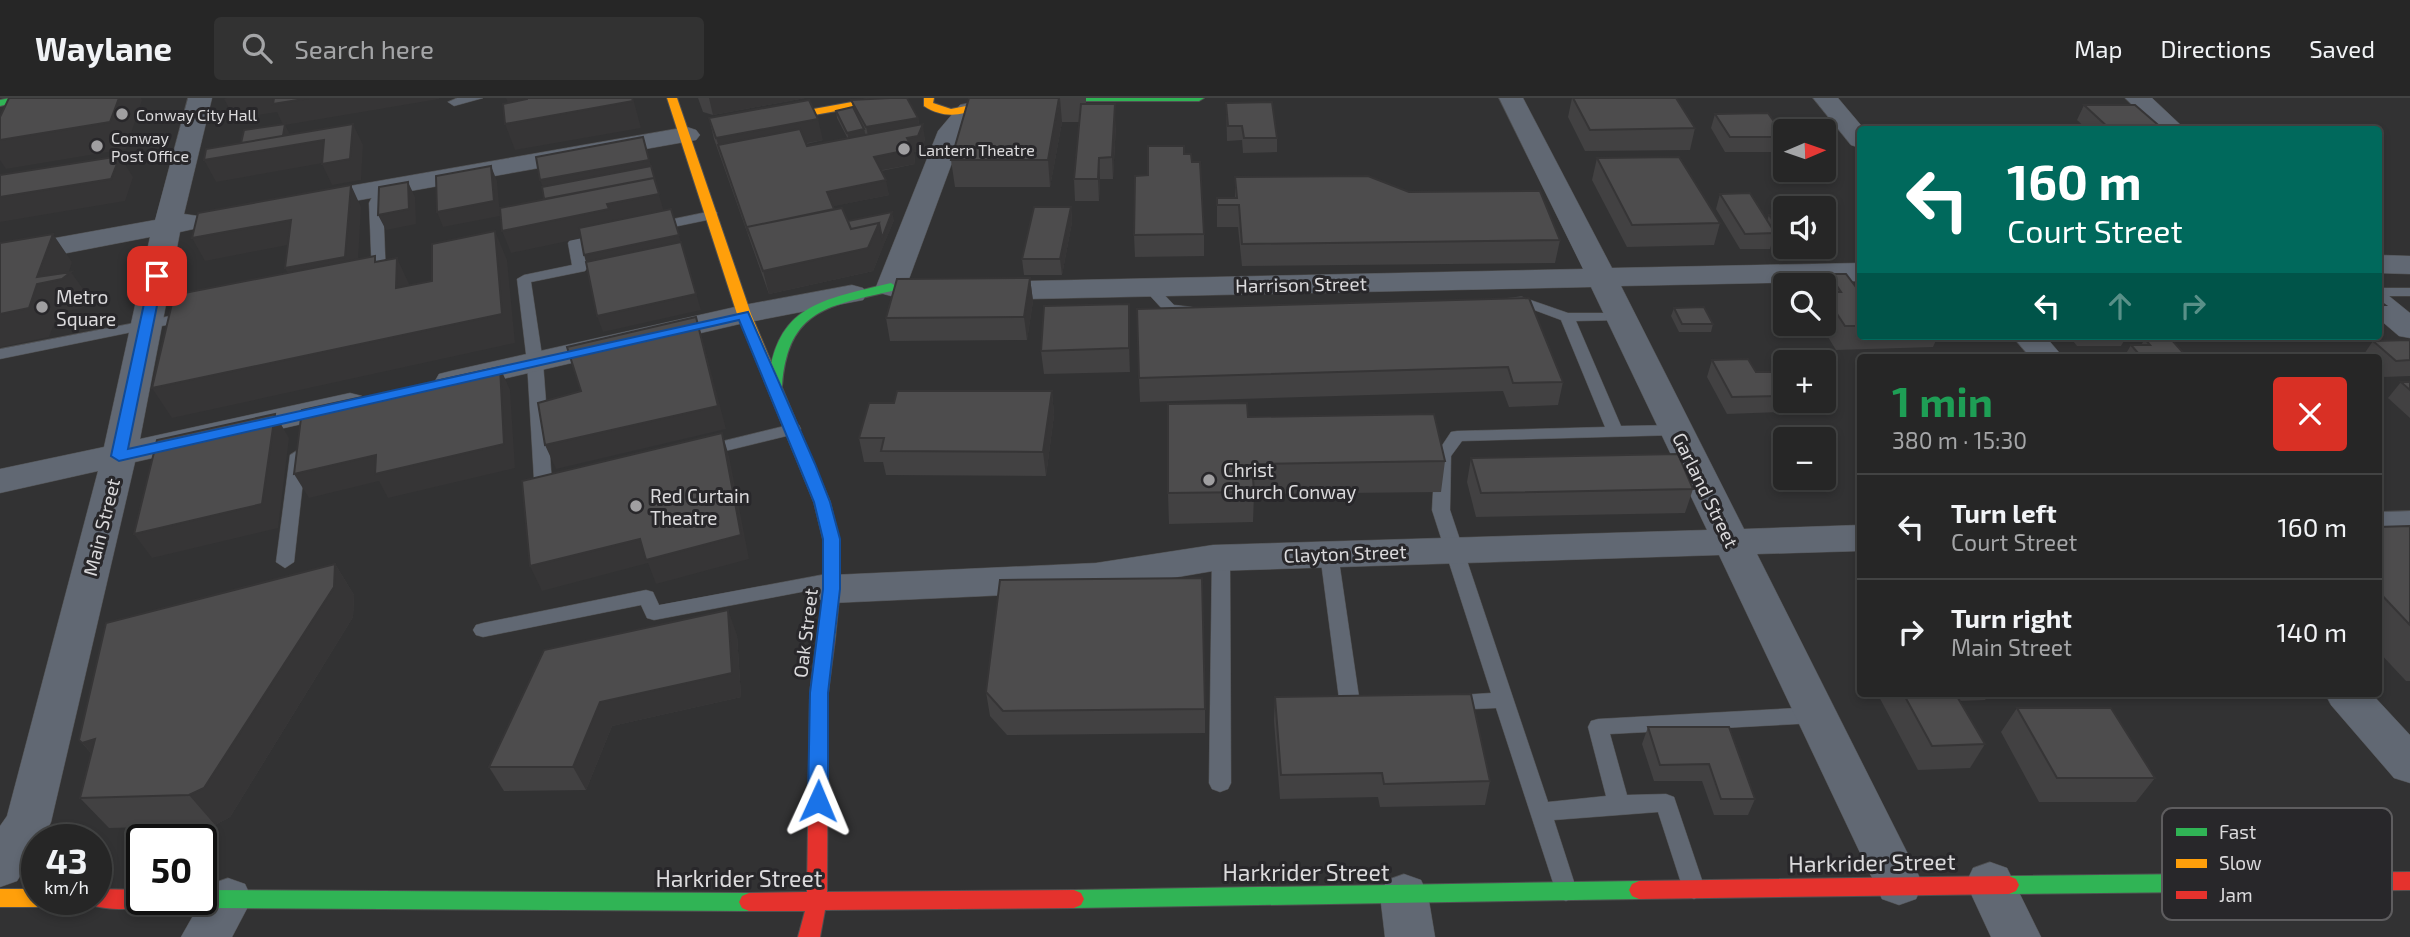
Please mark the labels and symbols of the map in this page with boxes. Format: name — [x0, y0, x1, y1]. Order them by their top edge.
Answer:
place label: Conway City Hall — [136, 105, 257, 124]
marker: Conway City Hall — [114, 106, 130, 122]
north arrow — [1773, 119, 1836, 182]
place label: Conway Post Office — [111, 128, 189, 165]
marker: Conway Post Office — [89, 138, 105, 154]
place label: Lantern Theatre — [918, 140, 1035, 159]
marker: Lantern Theatre — [896, 141, 912, 157]
pin — [127, 246, 187, 306]
street label: Harrison Street — [1235, 271, 1367, 297]
place label: Metro Square — [56, 285, 116, 330]
marker: Metro Square — [34, 299, 50, 315]
street label: Garland Street — [1668, 429, 1744, 551]
place label: Christ Church Conway — [1223, 458, 1356, 503]
marker: Christ Church Conway — [1201, 472, 1217, 488]
street label: Main Street — [78, 476, 124, 578]
place label: Red Curtain Theatre — [650, 484, 750, 529]
marker: Red Curtain Theatre — [628, 498, 644, 514]
street label: Clayton Street — [1283, 539, 1407, 567]
street label: Oak Street — [788, 587, 822, 679]
position arrow — [781, 764, 855, 838]
legend — [2162, 808, 2392, 920]
text: Fast — [2219, 820, 2256, 843]
speed limit sign: 50 — [126, 824, 217, 915]
street label: Harkrider Street — [1788, 847, 1956, 877]
text: Slow — [2219, 851, 2262, 874]
street label: Harkrider Street — [1222, 858, 1390, 886]
street label: Harkrider Street — [655, 864, 823, 892]
text: Jam — [2219, 883, 2253, 906]

